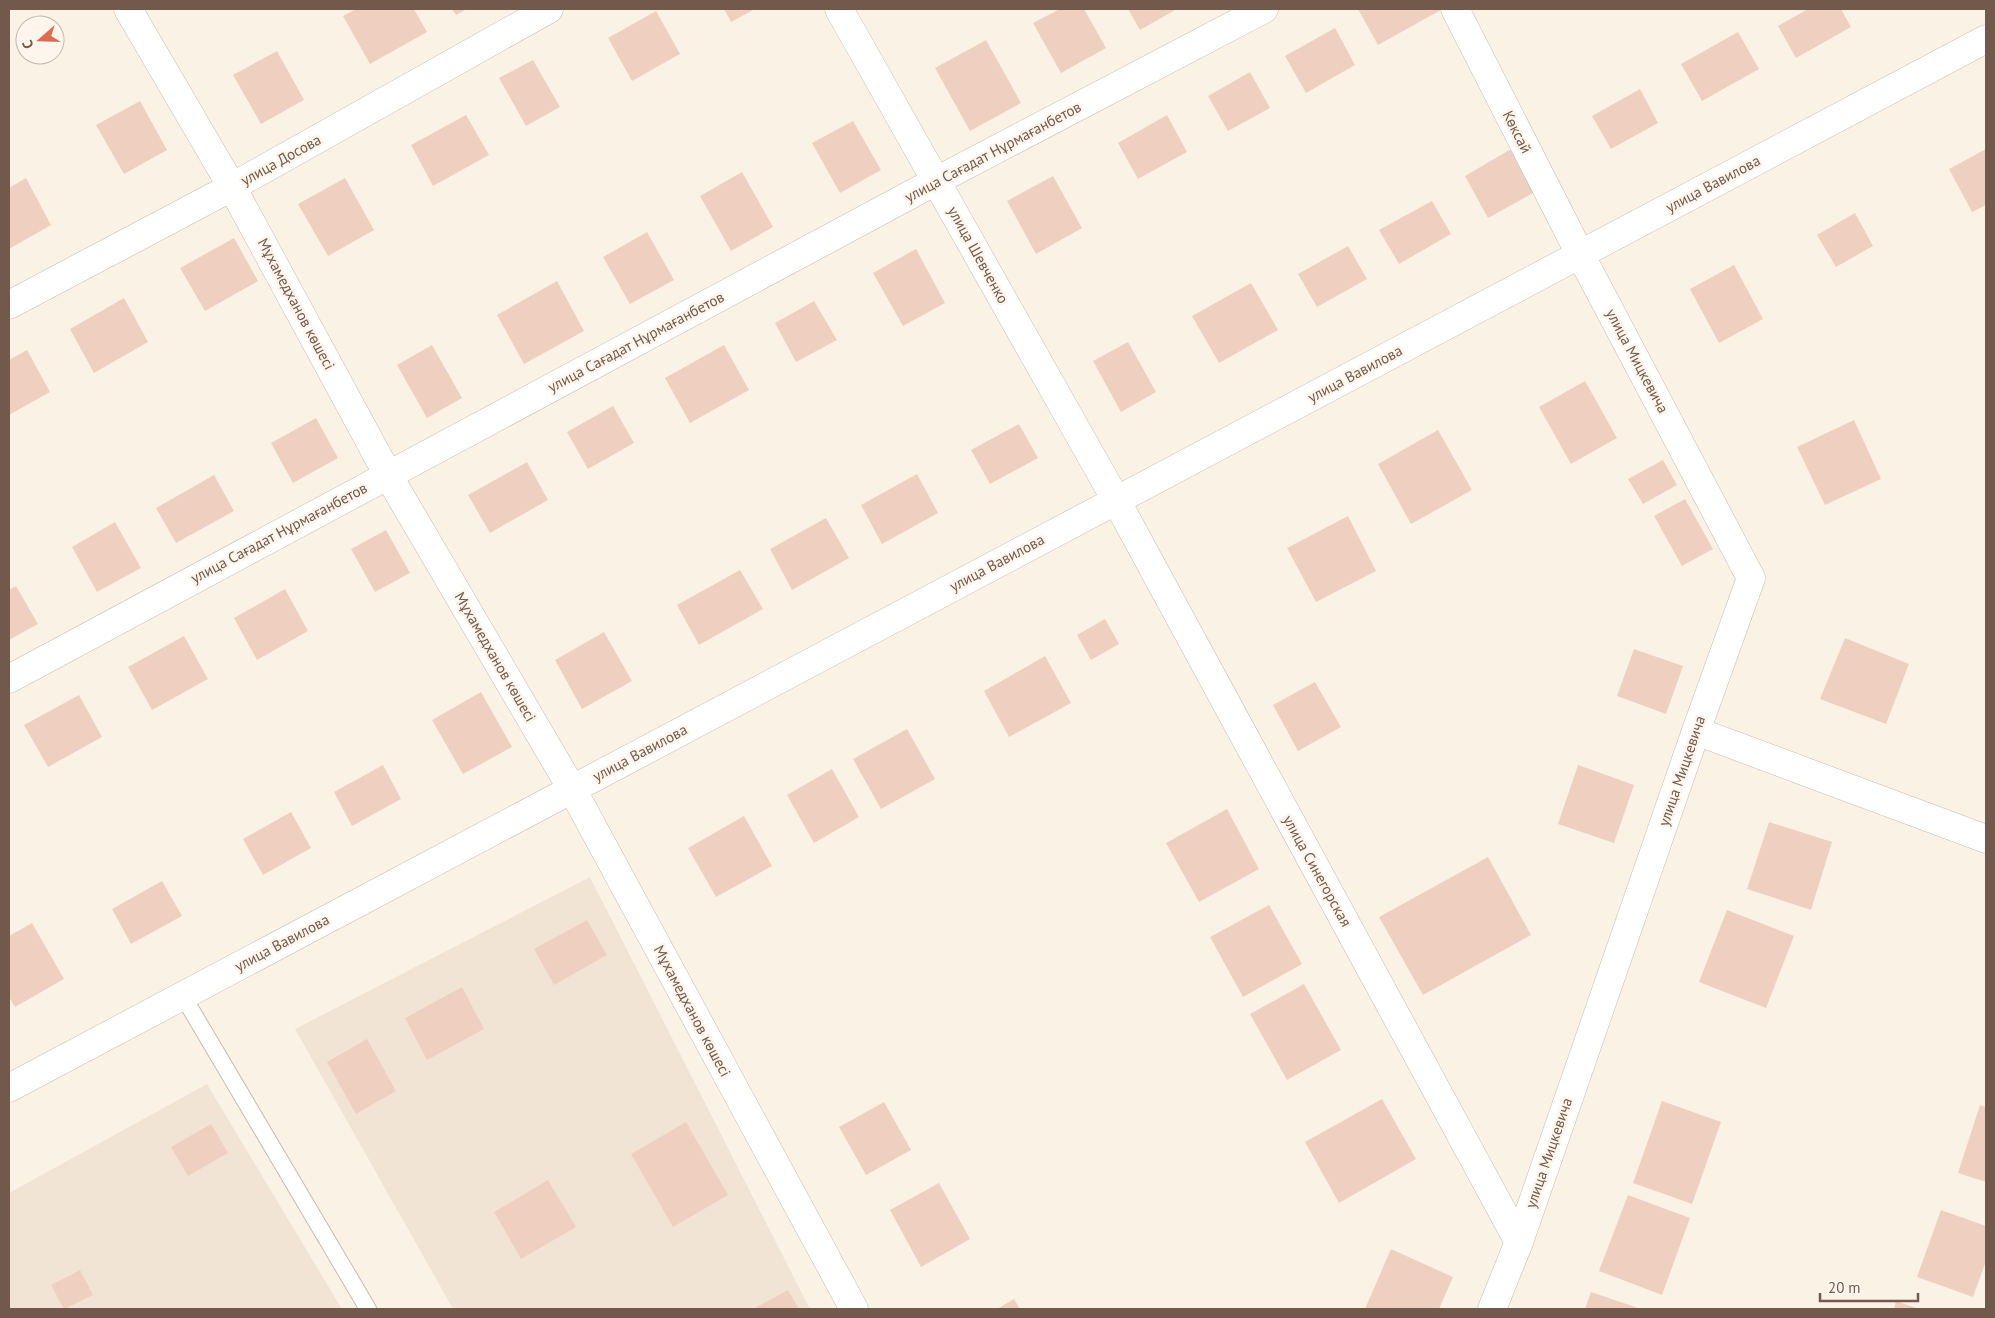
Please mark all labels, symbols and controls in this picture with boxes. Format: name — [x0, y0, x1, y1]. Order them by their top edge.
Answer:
north arrow — [15, 15, 65, 65]
text: С — [18, 38, 38, 51]
street label: улица Сағадат Нұрмағанбетов — [901, 97, 1084, 206]
street label: Көксай — [1499, 107, 1536, 156]
street label: улица Досова — [237, 130, 324, 189]
street label: улица Вавилова — [1662, 151, 1763, 216]
street label: улица Шевченко — [944, 203, 1013, 307]
street label: Мұхамедханов көшесі — [254, 235, 339, 373]
street label: улица Сағадат Нұрмағанбетов — [544, 287, 727, 396]
street label: улица Мицкевича — [1602, 305, 1673, 416]
street label: улица Вавилова — [1304, 341, 1405, 406]
street label: улица Сағадат Нұрмағанбетов — [187, 478, 370, 587]
street label: улица Вавилова — [946, 530, 1047, 595]
street label: Мұхамедханов көшесі — [451, 589, 540, 725]
street label: улица Мицкевича — [1654, 713, 1709, 829]
street label: улица Вавилова — [589, 720, 690, 785]
street label: улица Синегорская — [1279, 812, 1356, 930]
street label: улица Вавилова — [231, 910, 332, 975]
street label: Мұхамедханов көшесі — [650, 942, 735, 1080]
street label: улица Мицкевича — [1521, 1095, 1576, 1211]
scale bar — [1820, 1270, 1918, 1302]
text: 20 m — [1828, 1278, 1861, 1297]

